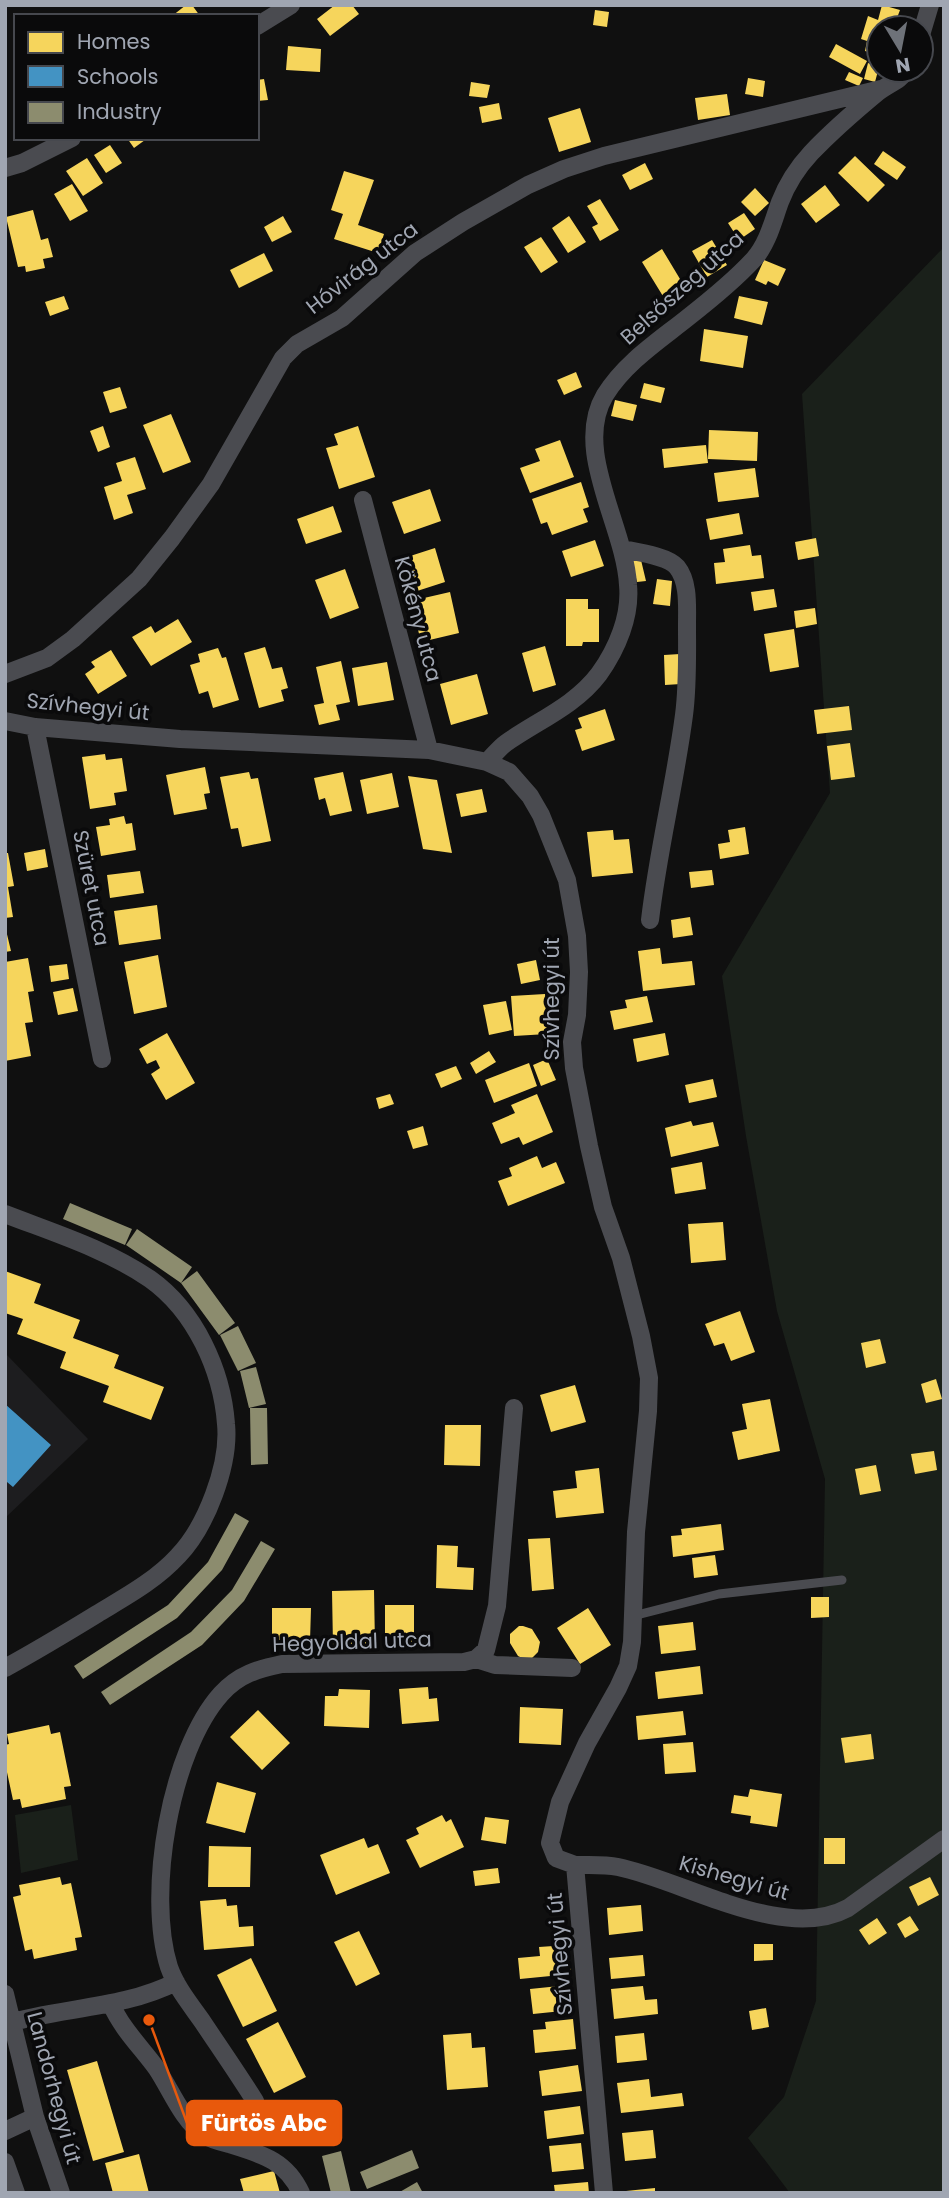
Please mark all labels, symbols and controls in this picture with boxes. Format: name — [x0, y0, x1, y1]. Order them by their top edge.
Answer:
legend — [14, 14, 259, 140]
north arrow — [865, 14, 935, 84]
text: Homes — [77, 27, 151, 56]
text: N — [893, 51, 912, 80]
text: Schools — [77, 62, 159, 91]
text: Industry — [77, 97, 162, 126]
street label: Hóvirág utca — [300, 215, 424, 321]
street label: Belsőszeg utca — [614, 224, 750, 351]
street label: Kökény utca — [388, 553, 449, 685]
street label: Szívhegyi út — [25, 686, 151, 727]
street label: Szüret utca — [66, 827, 117, 948]
street label: Szívhegyi út — [537, 937, 566, 1061]
street label: Hegyoldal utca — [272, 1624, 432, 1659]
street label: Kishegyi út — [676, 1848, 792, 1907]
street label: Szívhegyi út — [540, 1891, 579, 2017]
street label: Landorhegyi út — [20, 2009, 89, 2167]
callout: Fürtös Abc — [187, 2101, 341, 2145]
text: Fürtös Abc — [201, 2107, 327, 2139]

